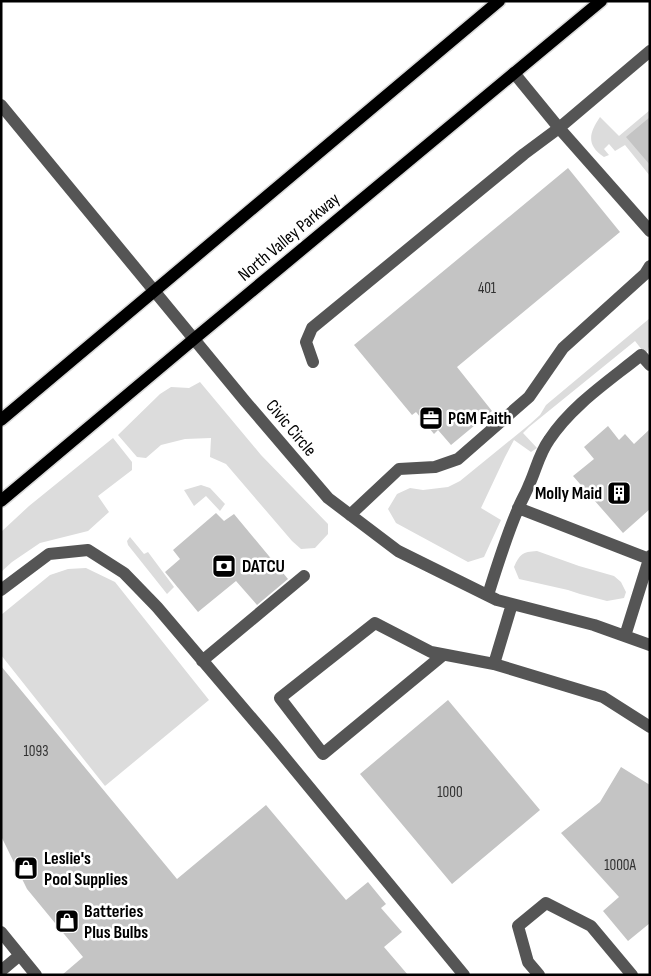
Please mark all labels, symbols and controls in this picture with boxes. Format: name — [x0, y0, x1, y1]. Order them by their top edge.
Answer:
street label: North Valley Parkway — [234, 188, 344, 286]
house number: 401 — [478, 279, 497, 298]
street label: Civic Circle — [261, 396, 321, 460]
office icon: PGM Faith — [418, 405, 444, 431]
place label: PGM Faith — [448, 408, 512, 429]
building icon: Molly Maid — [606, 480, 632, 506]
place label: Molly Maid — [535, 483, 602, 504]
bank icon: DATCU — [211, 553, 237, 579]
place label: DATCU — [242, 556, 285, 577]
house number: 1093 — [24, 742, 48, 761]
house number: 1000 — [437, 783, 463, 802]
place label: Leslie's Pool Supplies — [44, 848, 128, 890]
shop icon: Leslie's Pool Supplies — [13, 855, 39, 881]
house number: 1000A — [604, 856, 636, 875]
place label: Batteries Plus Bulbs — [84, 901, 148, 943]
shop icon: Batteries Plus Bulbs — [54, 908, 80, 934]

